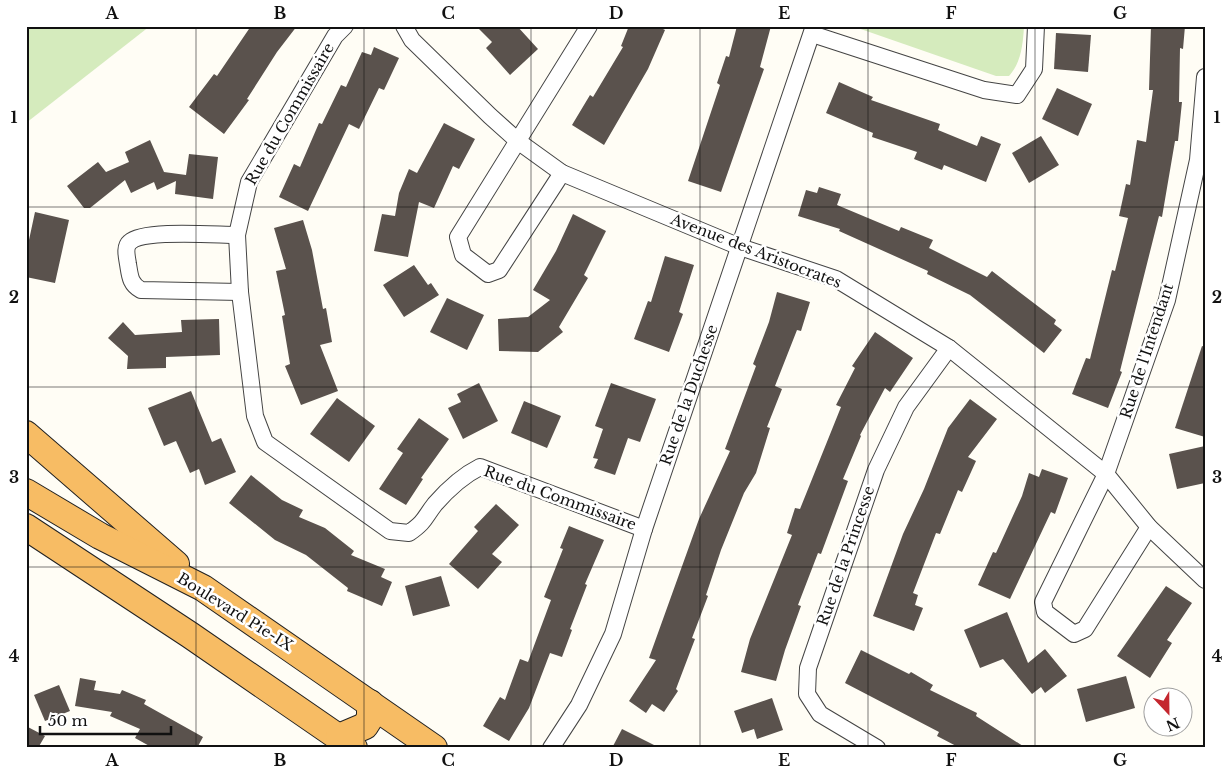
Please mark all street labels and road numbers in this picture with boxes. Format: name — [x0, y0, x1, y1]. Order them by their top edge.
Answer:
street label: Rue du Commissaire — [241, 39, 338, 188]
street label: Avenue des Aristocrates — [667, 209, 844, 292]
street label: Rue de l'Intendant — [1116, 280, 1178, 421]
street label: Rue de la Duchesse — [656, 322, 722, 468]
street label: Rue du Commissaire — [481, 461, 639, 534]
street label: Rue de la Princesse — [813, 483, 878, 628]
street label: Boulevard Pie-IX — [174, 568, 297, 655]

